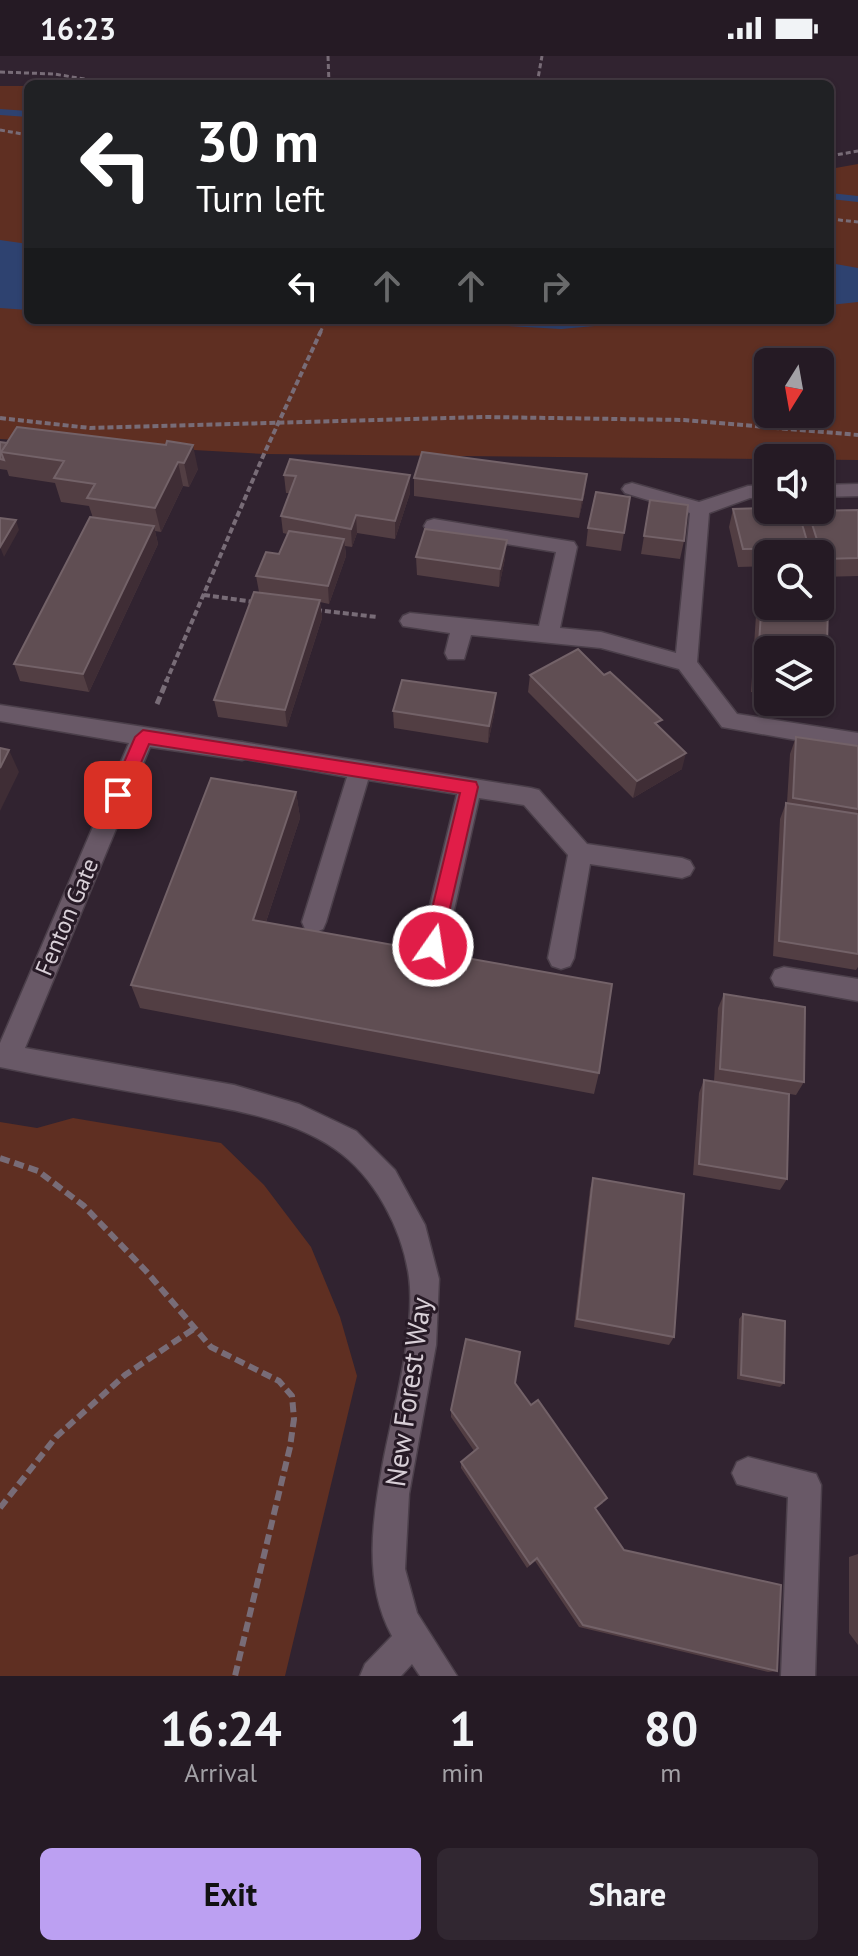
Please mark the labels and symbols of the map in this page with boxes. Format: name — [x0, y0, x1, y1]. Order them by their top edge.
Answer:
north arrow — [754, 348, 834, 428]
pin — [84, 761, 152, 829]
street label: Fenton Gate — [28, 853, 105, 980]
position arrow — [391, 904, 475, 988]
street label: New Forest Way — [376, 1295, 439, 1489]

